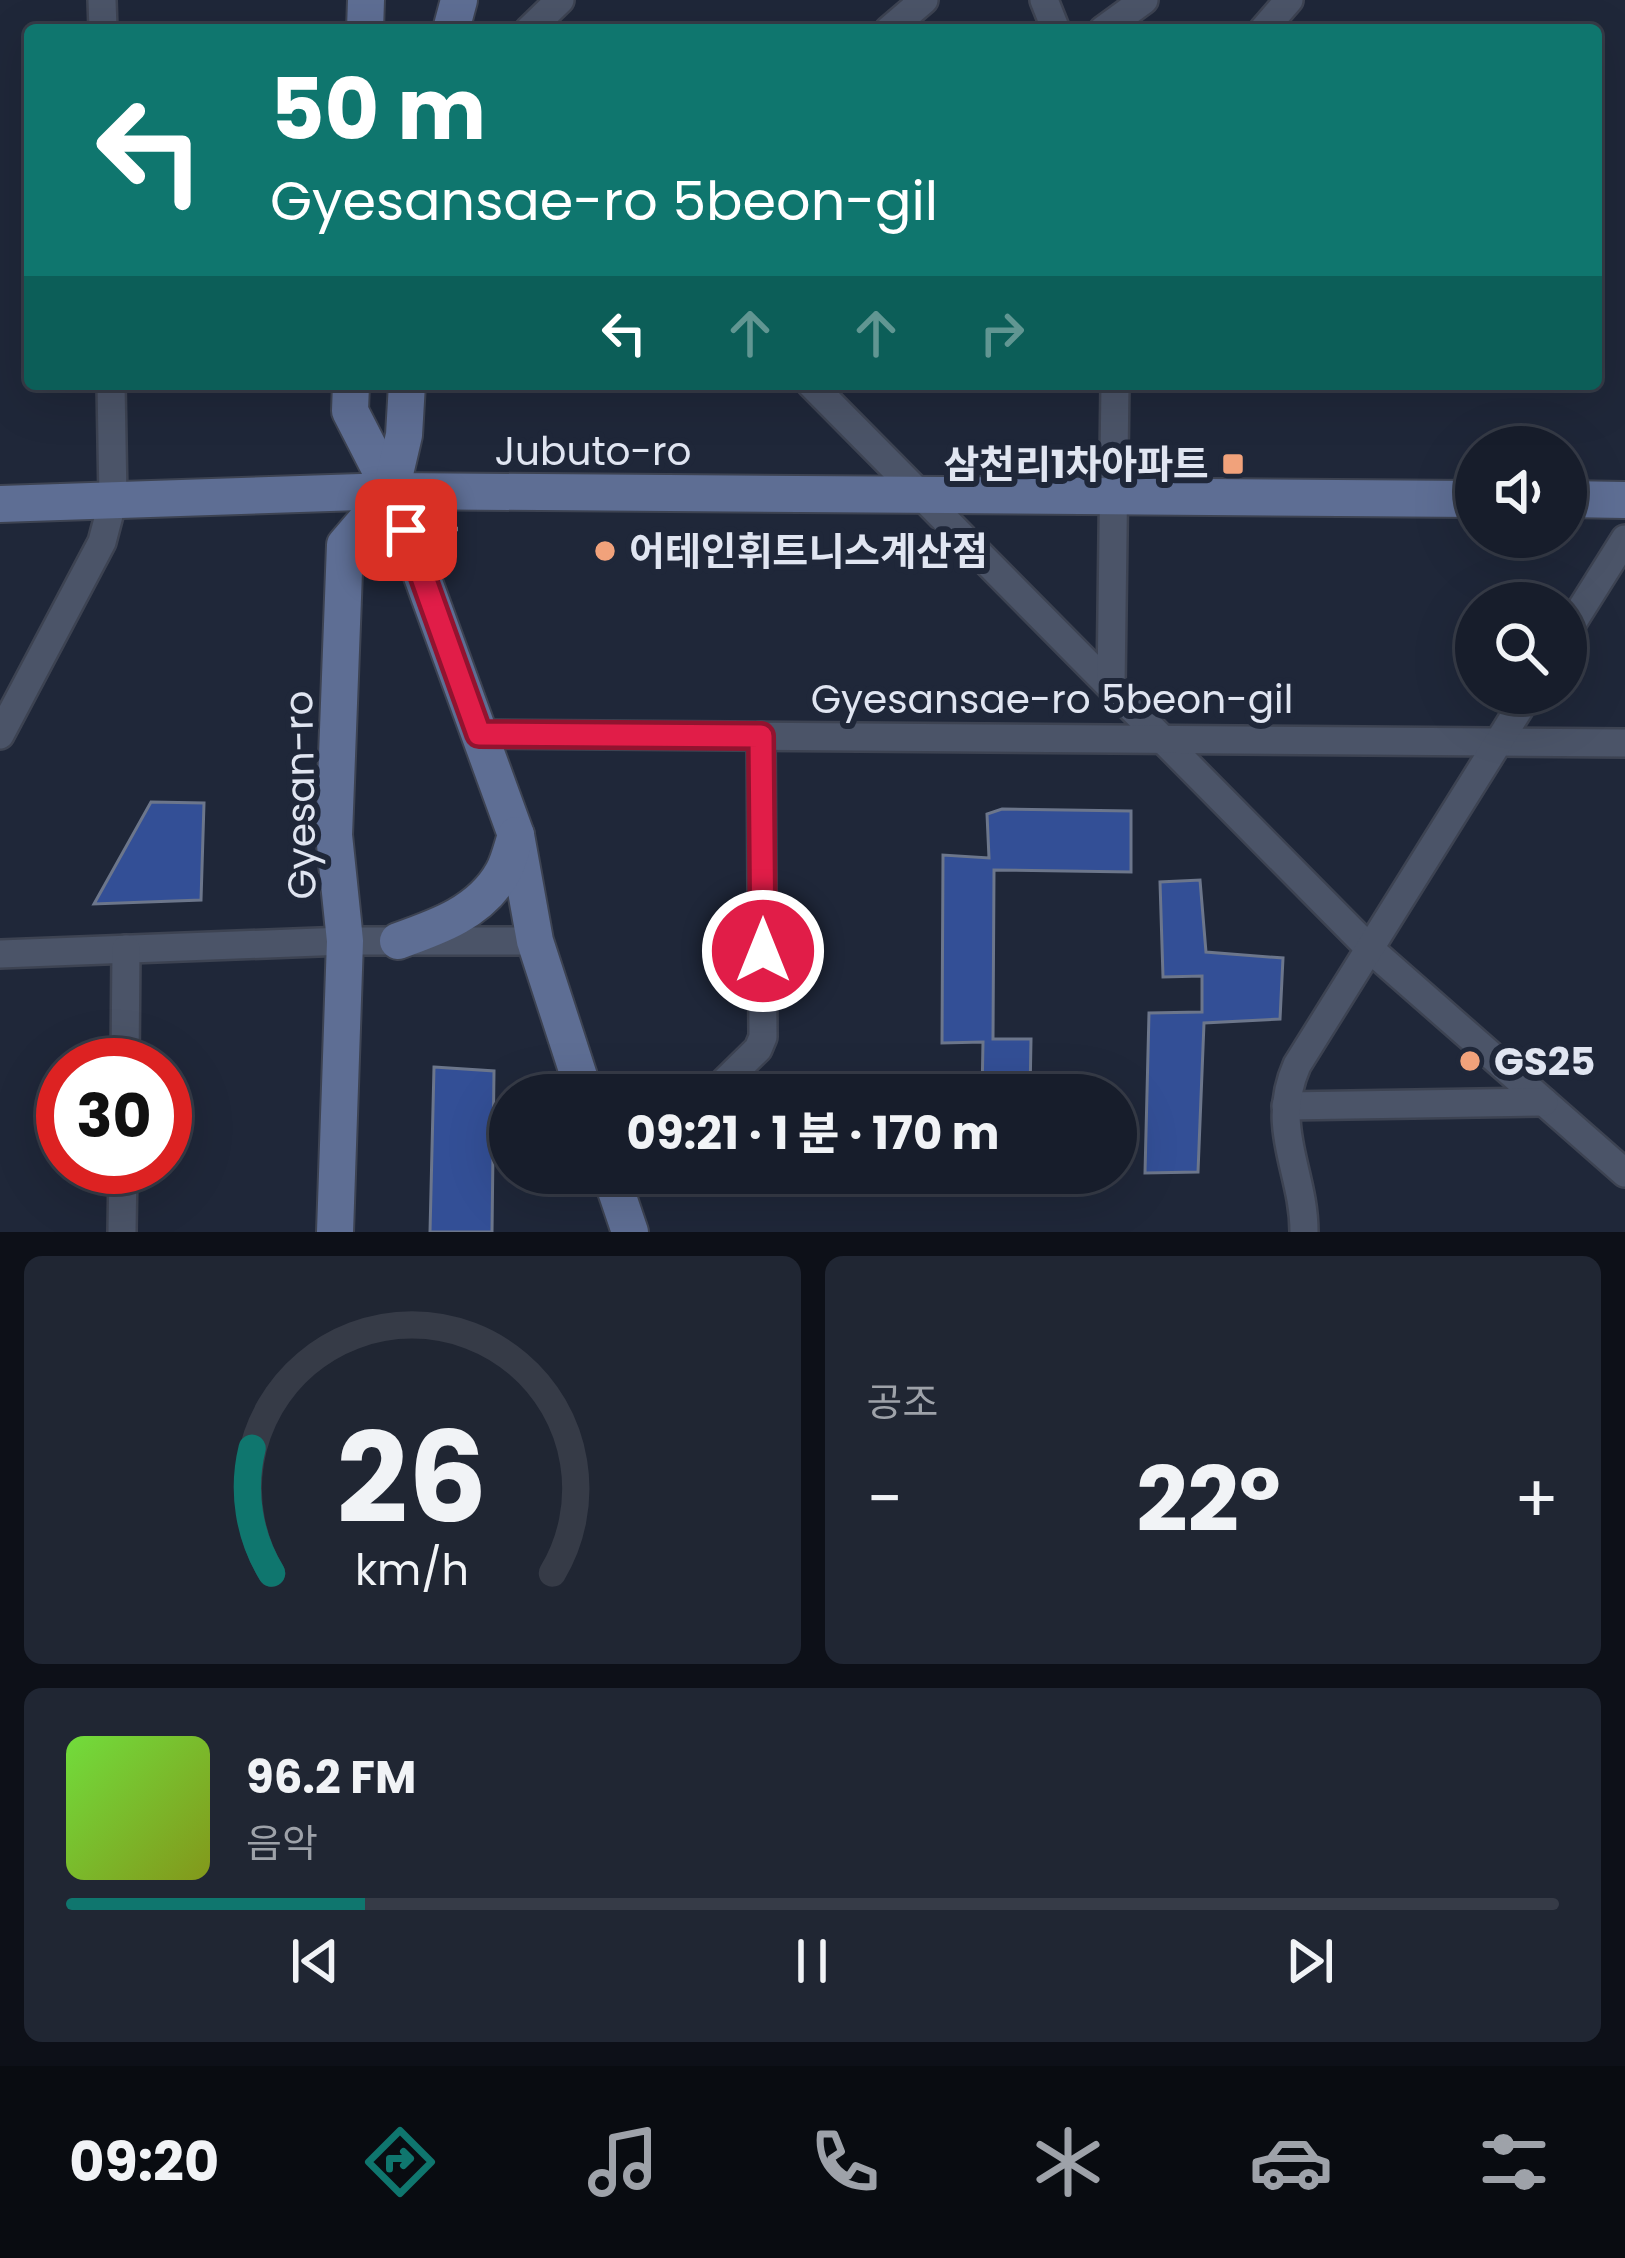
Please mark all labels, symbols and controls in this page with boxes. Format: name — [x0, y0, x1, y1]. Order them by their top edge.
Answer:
text: 50 m — [270, 51, 486, 168]
icon: left — [72, 72, 228, 228]
text: Gyesansae-ro 5beon-gil — [270, 163, 938, 239]
icon: left — [591, 300, 657, 366]
icon: ahead — [717, 300, 783, 366]
icon: ahead — [843, 300, 909, 366]
icon: right — [969, 300, 1035, 366]
street label: Jubuto-ro — [494, 424, 692, 479]
map controls — [1455, 426, 1587, 714]
button: sound — [1455, 426, 1587, 558]
place label: 삼천리1차아파트 — [943, 437, 1209, 492]
marker: 삼천리1차아파트 — [1220, 451, 1246, 477]
pin — [355, 479, 457, 581]
icon: arrive — [373, 497, 439, 563]
place label: 어테인휘트니스계산점 — [629, 524, 988, 579]
marker: 어테인휘트니스계산점 — [592, 538, 618, 564]
button: search — [1455, 582, 1587, 714]
street label: Gyesansae-ro 5beon-gil — [811, 672, 1293, 727]
street label: Gyesan-ro — [271, 690, 330, 900]
position arrow — [700, 888, 826, 1014]
place label: GS25 — [1494, 1034, 1595, 1089]
speed limit sign: 30 — [36, 1038, 192, 1194]
marker: GS25 — [1457, 1048, 1483, 1074]
text: 09:21 · 1 분 · 170 m — [627, 1102, 999, 1165]
text: 공조 — [867, 1375, 938, 1430]
text: 26 — [337, 1391, 488, 1566]
text: 22° — [1136, 1436, 1281, 1563]
text: − — [867, 1453, 903, 1545]
text: + — [1514, 1453, 1559, 1545]
text: km/h — [355, 1540, 469, 1600]
text: 96.2 FM — [246, 1746, 416, 1809]
text: 음악 — [246, 1816, 318, 1871]
icon: previous — [282, 1928, 348, 1994]
icon: pause — [779, 1928, 845, 1994]
icon: next — [1277, 1928, 1343, 1994]
icon: directions — [358, 2120, 442, 2204]
icon: music — [581, 2120, 665, 2204]
icon: phone — [803, 2120, 887, 2204]
icon: climate — [1026, 2120, 1110, 2204]
icon: car — [1249, 2120, 1333, 2204]
icon: filters — [1472, 2120, 1556, 2204]
text: 09:20 — [69, 2124, 219, 2200]

